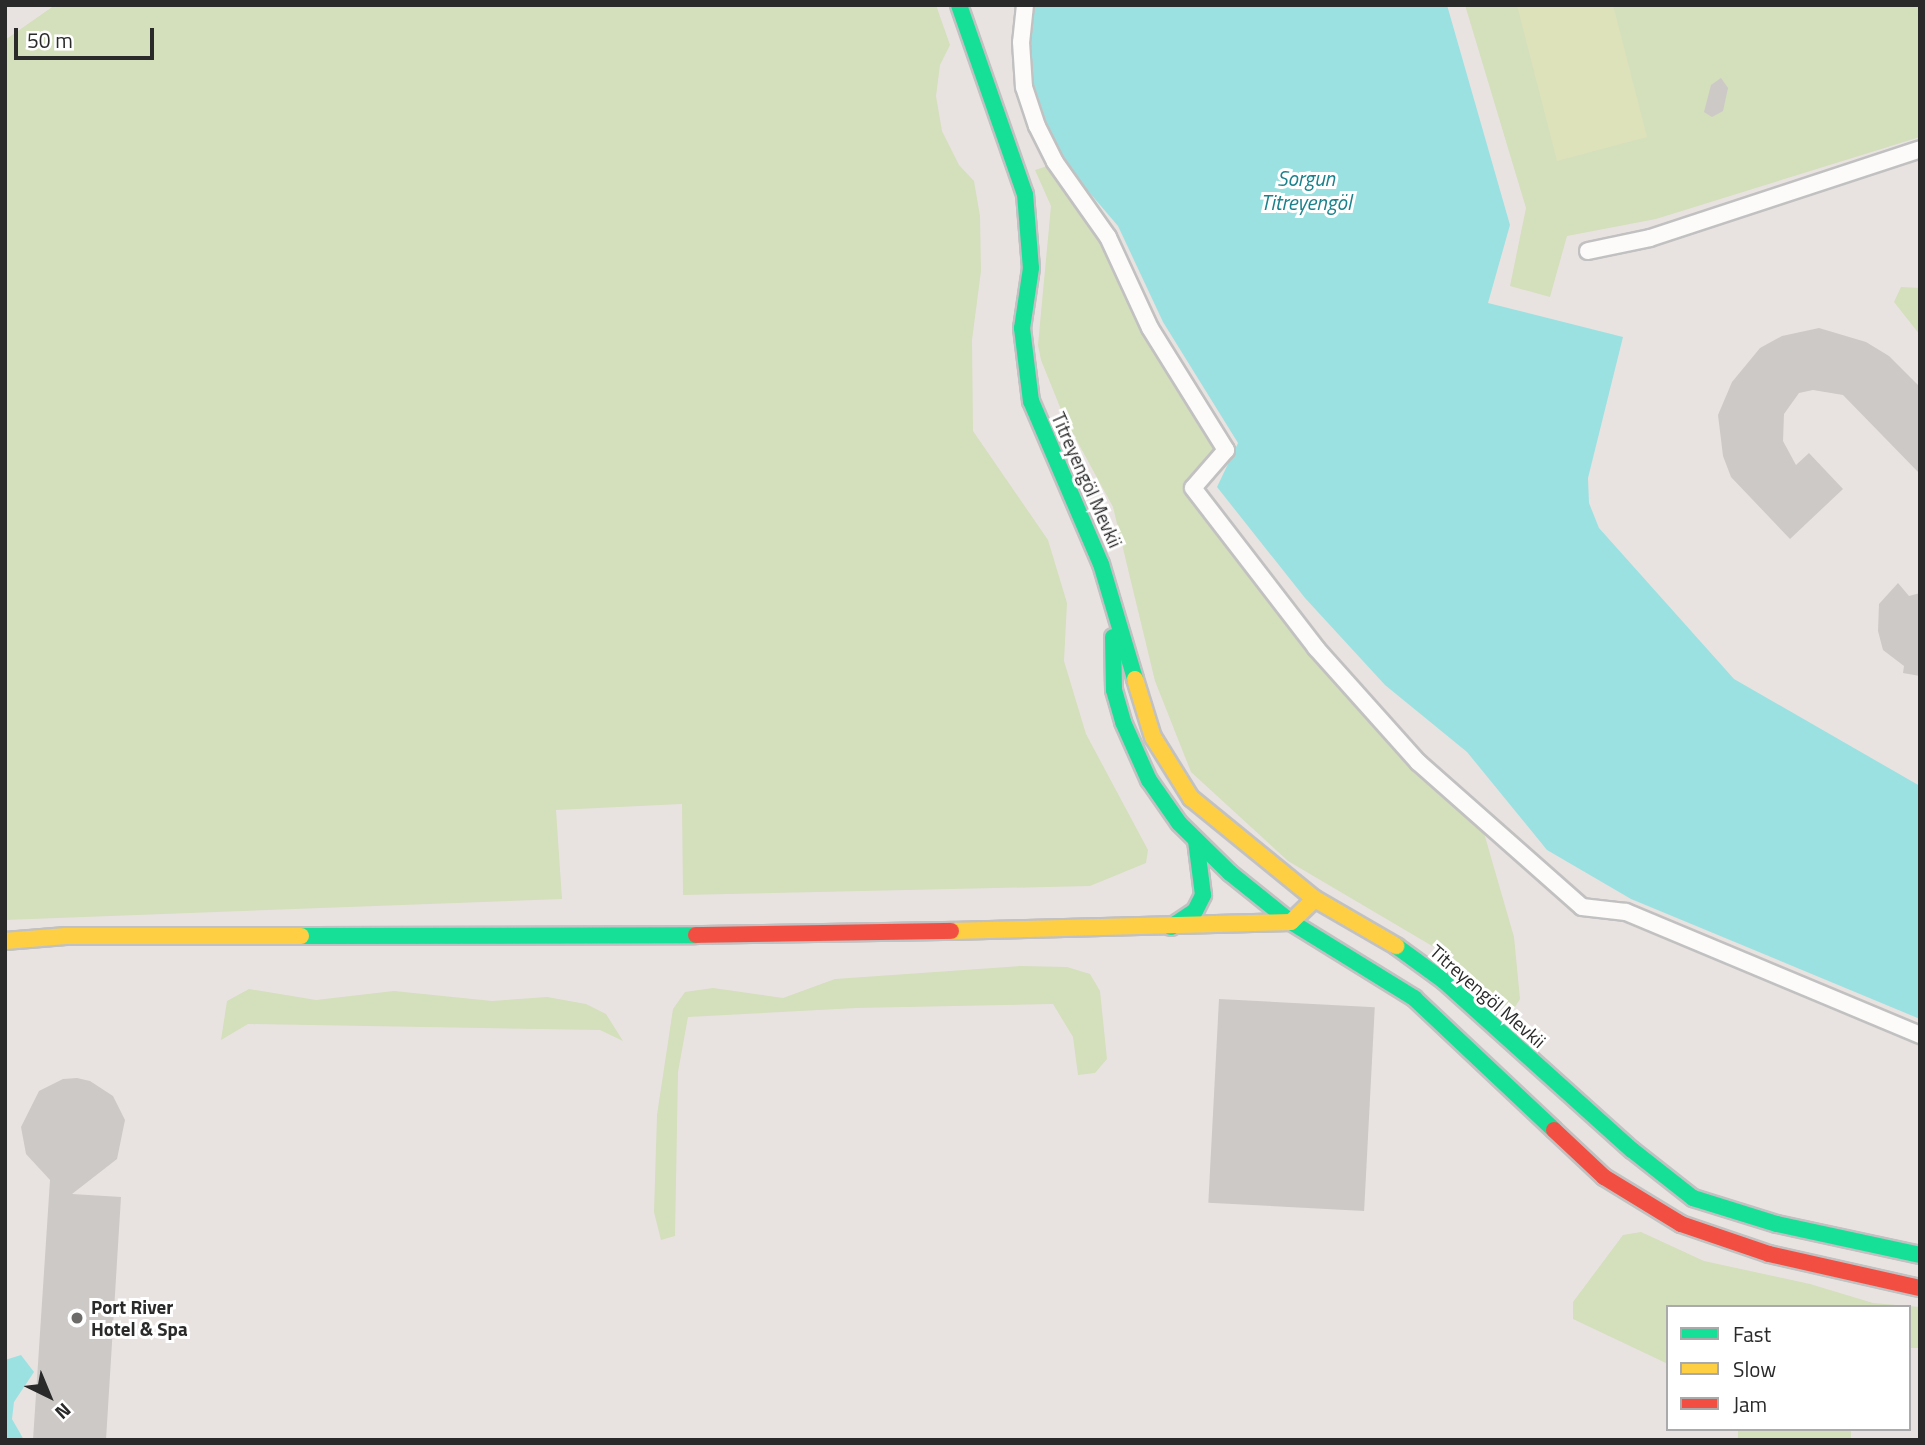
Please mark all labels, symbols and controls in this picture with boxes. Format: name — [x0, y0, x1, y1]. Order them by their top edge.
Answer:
scale bar — [18, 14, 158, 58]
text: 50 m — [27, 24, 73, 56]
water label: Sorgun Titreyengöl — [1261, 165, 1351, 215]
street label: Titreyengöl Mevkii — [1047, 409, 1127, 551]
street label: Titreyengöl Mevkii — [1426, 940, 1550, 1052]
place label: Port River Hotel & Spa — [91, 1296, 188, 1340]
legend — [1666, 1305, 1911, 1431]
marker: Port River Hotel & Spa — [69, 1310, 85, 1326]
text: Fast — [1733, 1318, 1771, 1350]
text: Slow — [1733, 1353, 1776, 1385]
north arrow — [14, 1361, 84, 1431]
text: Jam — [1733, 1388, 1767, 1420]
text: N — [49, 1397, 78, 1427]

